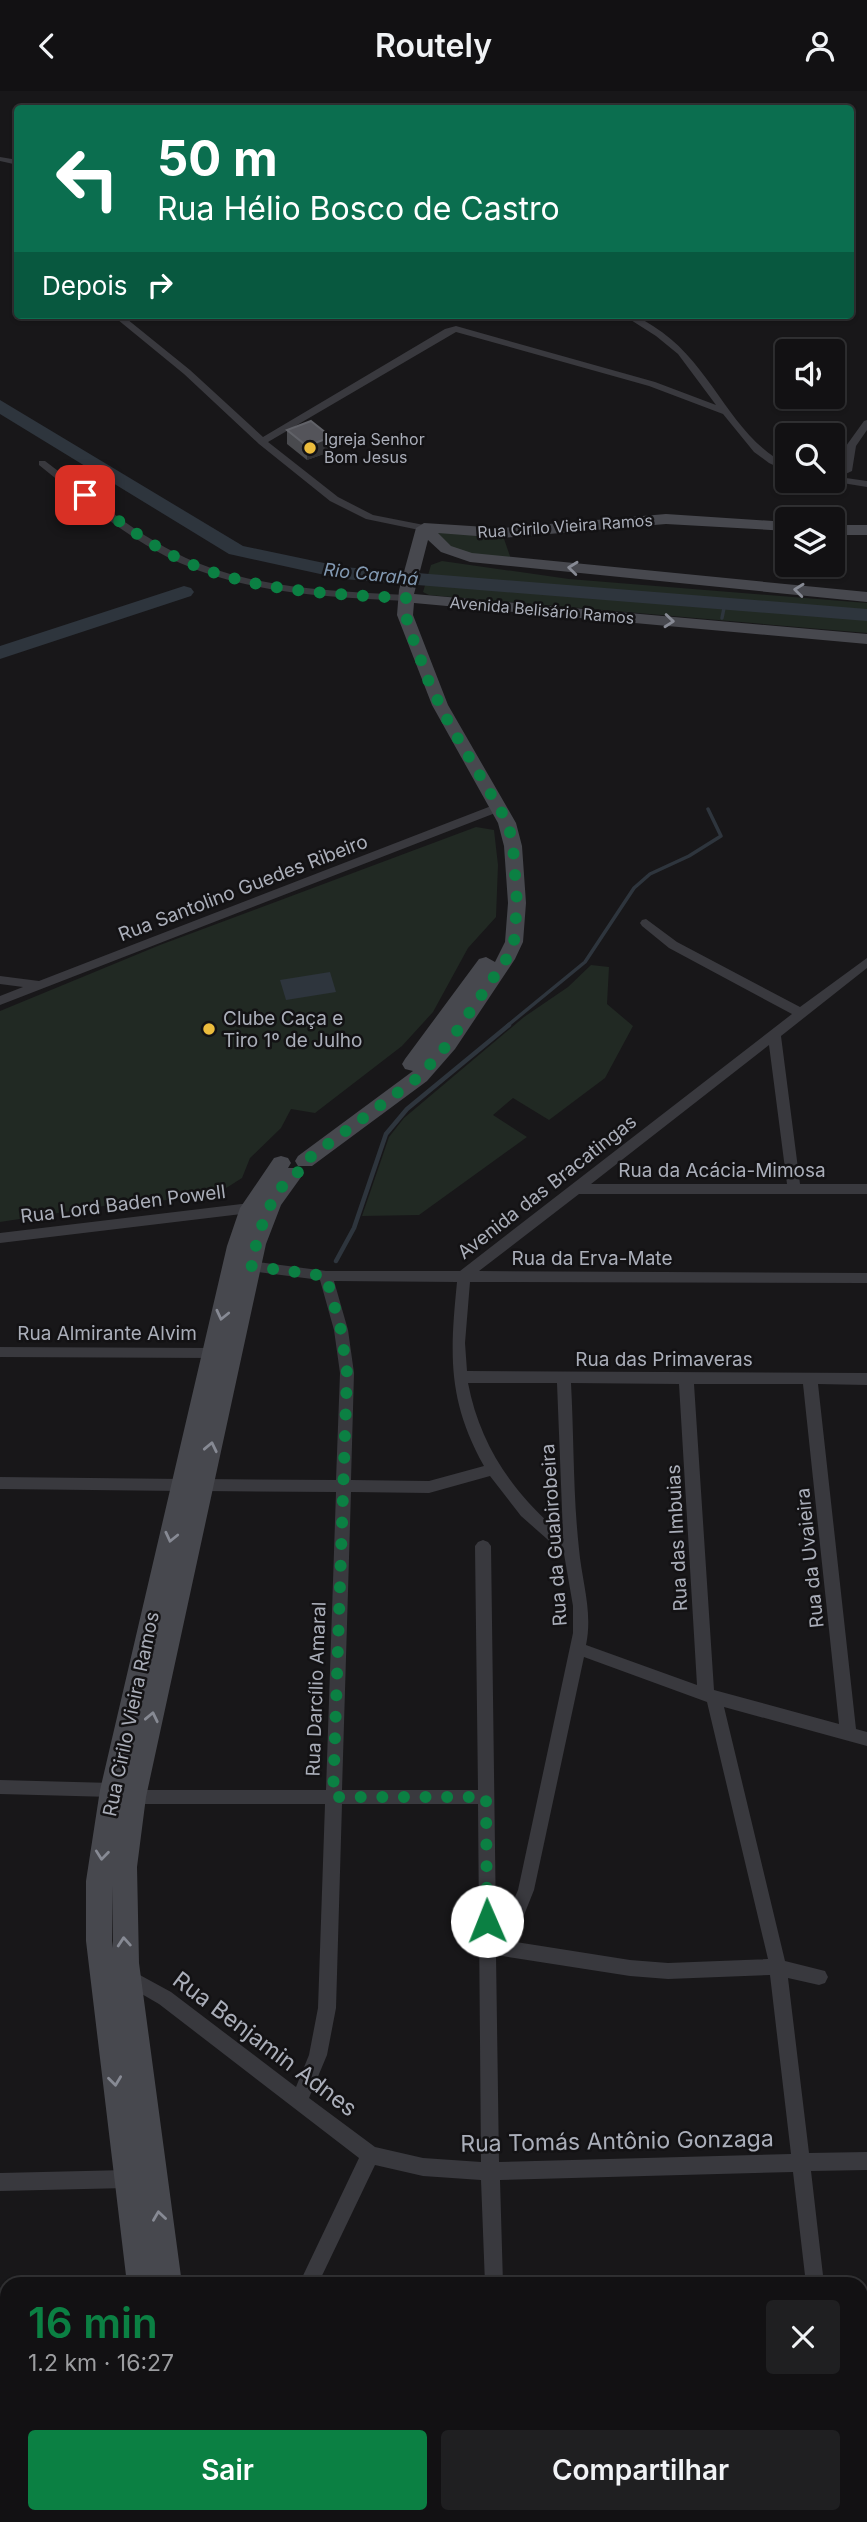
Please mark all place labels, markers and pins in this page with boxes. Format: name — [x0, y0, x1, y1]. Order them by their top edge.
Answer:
place label: Igreja Senhor Bom Jesus — [324, 429, 425, 467]
marker: Igreja Senhor Bom Jesus — [302, 440, 318, 456]
pin — [55, 465, 115, 525]
place label: Clube Caça e Tiro 1º de Julho — [223, 1007, 362, 1052]
marker: Clube Caça e Tiro 1º de Julho — [201, 1021, 217, 1037]

